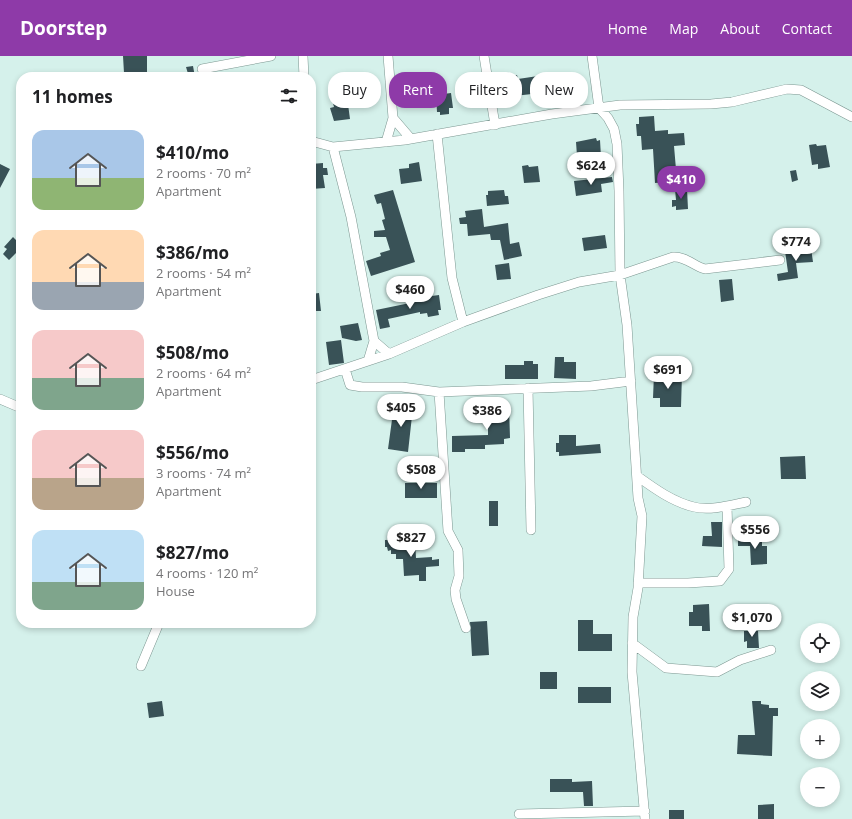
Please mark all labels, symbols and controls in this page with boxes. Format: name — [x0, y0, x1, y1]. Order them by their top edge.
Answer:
text: Doorstep — [20, 15, 107, 41]
text: Home — [608, 19, 647, 38]
text: Map — [669, 19, 698, 38]
text: About — [720, 19, 760, 38]
text: Contact — [782, 19, 832, 38]
chip: Buy — [328, 72, 381, 108]
chip: Rent — [389, 72, 447, 108]
chip: Filters — [455, 72, 522, 108]
chip: New — [530, 72, 588, 108]
text: 11 homes — [32, 85, 113, 108]
icon: filters — [278, 85, 300, 107]
text: $410/mo — [156, 141, 229, 164]
icon: home — [64, 146, 112, 194]
pin: $624 — [567, 152, 615, 186]
text: $624 — [576, 156, 606, 174]
text: 2 rooms · 70 m² — [156, 164, 251, 182]
pin: $410 — [657, 166, 705, 200]
text: $410 — [666, 170, 696, 188]
text: Apartment — [156, 182, 221, 200]
pin: $774 — [772, 228, 820, 262]
text: $774 — [781, 232, 811, 250]
text: $386/mo — [156, 241, 229, 264]
icon: home — [64, 246, 112, 294]
text: 2 rooms · 54 m² — [156, 264, 251, 282]
pin: $460 — [386, 276, 434, 310]
text: $460 — [395, 280, 425, 298]
text: Apartment — [156, 282, 221, 300]
text: $508/mo — [156, 341, 229, 364]
icon: home — [64, 346, 112, 394]
pin: $691 — [644, 356, 692, 390]
text: $691 — [653, 360, 683, 378]
text: 2 rooms · 64 m² — [156, 364, 251, 382]
text: Apartment — [156, 382, 221, 400]
pin: $405 — [377, 394, 425, 428]
pin: $386 — [463, 397, 511, 431]
text: $405 — [386, 398, 416, 416]
text: $386 — [472, 401, 502, 419]
text: $556/mo — [156, 441, 229, 464]
icon: home — [64, 446, 112, 494]
pin: $508 — [397, 456, 445, 490]
text: $508 — [406, 460, 436, 478]
text: 3 rooms · 74 m² — [156, 464, 251, 482]
text: Apartment — [156, 482, 221, 500]
pin: $556 — [731, 516, 779, 550]
text: $556 — [740, 520, 770, 538]
pin: $827 — [387, 524, 435, 558]
text: $827 — [396, 528, 426, 546]
text: $827/mo — [156, 541, 229, 564]
icon: home — [64, 546, 112, 594]
text: 4 rooms · 120 m² — [156, 564, 258, 582]
text: House — [156, 582, 195, 600]
pin: $1,070 — [719, 604, 785, 638]
text: $1,070 — [732, 608, 772, 626]
map controls — [800, 623, 840, 807]
button: locate — [800, 623, 840, 663]
button: layers — [800, 671, 840, 711]
button: + — [800, 719, 840, 759]
button: − — [800, 767, 840, 807]

